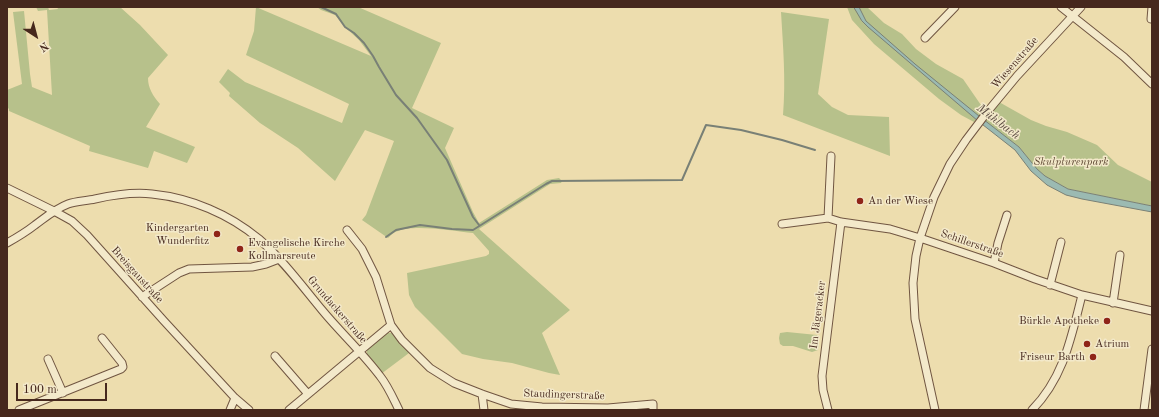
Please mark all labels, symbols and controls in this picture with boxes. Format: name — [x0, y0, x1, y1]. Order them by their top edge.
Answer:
north arrow — [16, 16, 56, 56]
street label: Wiesenstraße — [989, 34, 1041, 92]
text: N — [37, 39, 50, 53]
water label: Mühlbach — [973, 101, 1023, 143]
park label: Skulpturenpark — [1034, 155, 1108, 169]
place label: An der Wiese — [868, 194, 933, 208]
marker: An der Wiese — [855, 196, 865, 206]
place label: Kindergarten Wunderfitz — [146, 221, 209, 247]
street label: Schillerstraße — [939, 227, 1005, 261]
marker: Kindergarten Wunderfitz — [212, 229, 222, 239]
place label: Evangelische Kirche Kollmarsreute — [248, 236, 345, 262]
street label: Breisgaustraße — [108, 244, 166, 306]
marker: Evangelische Kirche Kollmarsreute — [235, 244, 245, 254]
street label: Grundackerstraße — [304, 274, 370, 346]
street label: Im Jägeracker — [807, 280, 829, 350]
place label: Bürkle Apotheke — [1019, 314, 1099, 328]
marker: Bürkle Apotheke — [1102, 316, 1112, 326]
place label: Atrium — [1095, 337, 1129, 351]
marker: Atrium — [1082, 339, 1092, 349]
place label: Friseur Barth — [1019, 350, 1085, 364]
marker: Friseur Barth — [1088, 352, 1098, 362]
scale bar — [18, 375, 109, 401]
text: 100 m — [23, 384, 57, 396]
street label: Staudingerstraße — [523, 387, 605, 403]

